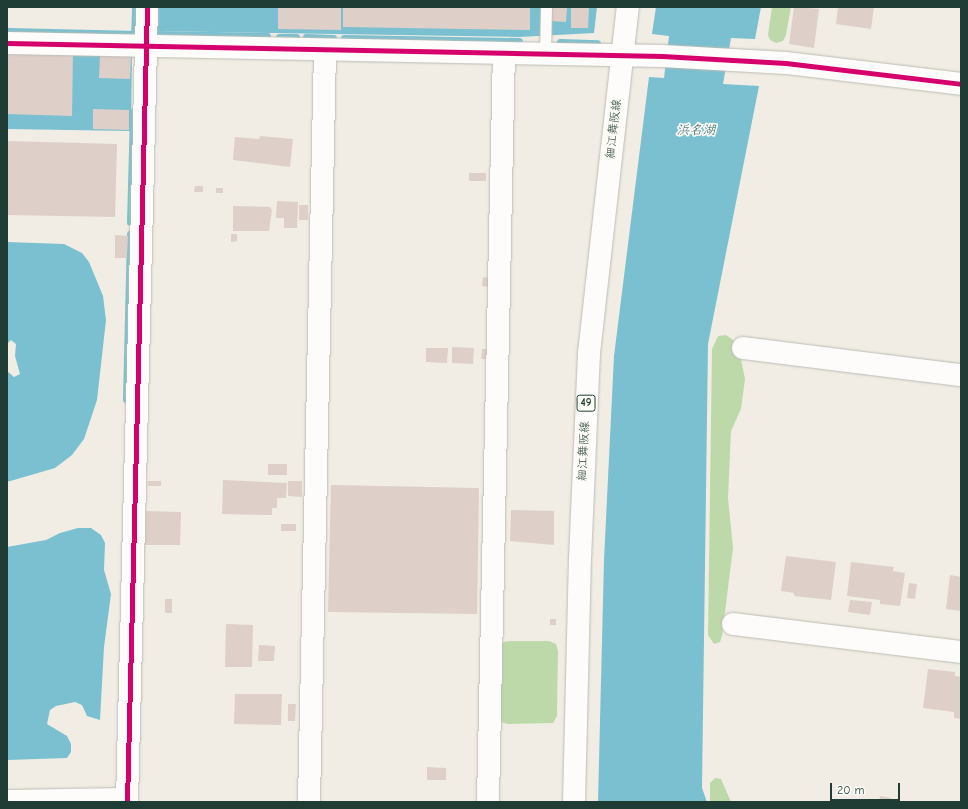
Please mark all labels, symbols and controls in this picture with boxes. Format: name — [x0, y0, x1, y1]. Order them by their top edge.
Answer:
street label: 細江舞阪線 — [603, 98, 625, 160]
water label: 浜名湖 — [677, 122, 715, 138]
road number: 49 — [576, 394, 596, 412]
street label: 細江舞阪線 — [575, 421, 593, 481]
scale bar — [832, 775, 902, 801]
text: 20 m — [837, 783, 865, 797]

